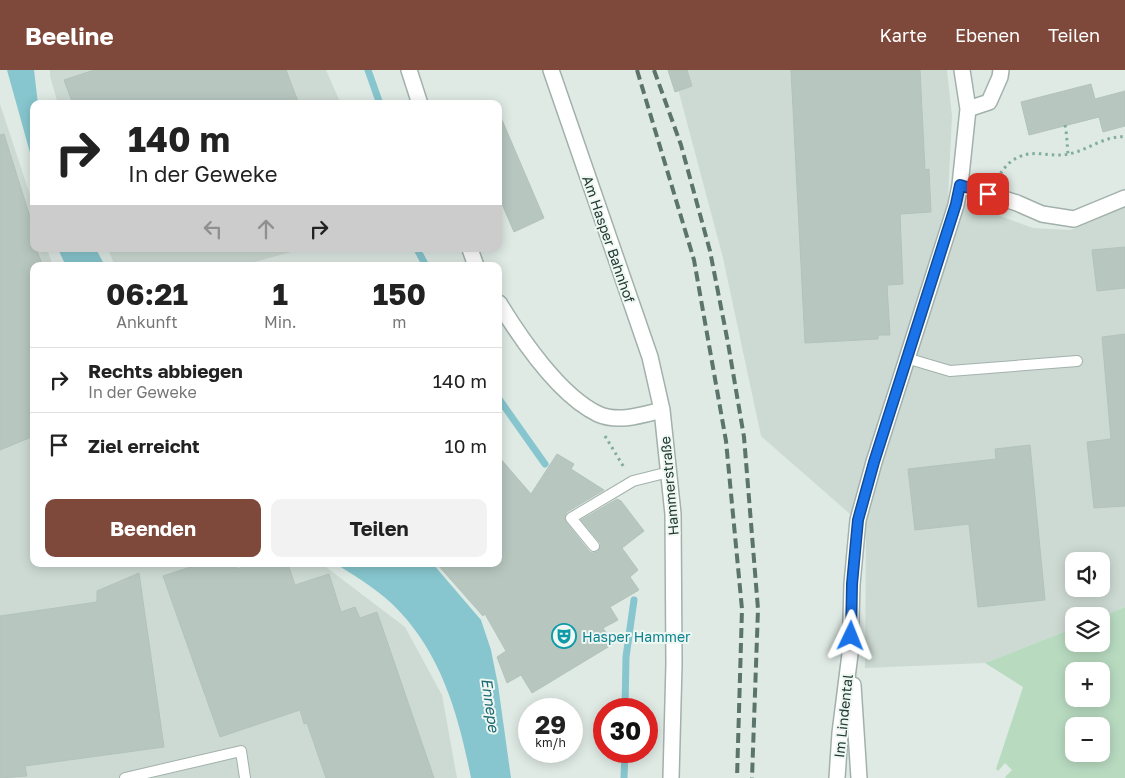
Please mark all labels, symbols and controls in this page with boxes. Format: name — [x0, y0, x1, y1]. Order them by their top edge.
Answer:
text: Beeline — [25, 21, 114, 50]
text: Karte — [880, 24, 927, 46]
text: Ebenen — [955, 24, 1020, 46]
text: Teilen — [1048, 24, 1100, 46]
text: 140 m — [128, 118, 230, 160]
icon: right — [45, 120, 110, 185]
text: In der Geweke — [128, 160, 277, 187]
street label: Am Hasper Bahnhof — [579, 173, 639, 305]
pin — [967, 173, 1009, 215]
icon: arrive — [974, 180, 1002, 208]
icon: left — [199, 215, 227, 243]
icon: ahead — [252, 215, 280, 243]
icon: right — [305, 215, 333, 243]
text: 06:21 — [106, 276, 188, 312]
text: 1 — [273, 276, 288, 312]
text: 150 — [373, 276, 426, 312]
text: Ankunft — [116, 312, 178, 332]
text: Min. — [264, 312, 297, 332]
text: m — [392, 312, 406, 332]
text: Rechts abbiegen — [88, 359, 243, 382]
icon: right — [45, 366, 73, 394]
text: 140 m — [433, 369, 487, 392]
text: In der Geweke — [88, 382, 197, 402]
icon: arrive — [45, 431, 73, 459]
text: Ziel erreicht — [88, 434, 200, 457]
text: 10 m — [444, 434, 487, 457]
street label: Hammerstraße — [656, 436, 682, 536]
button: Beenden — [45, 499, 261, 557]
button: Teilen — [271, 499, 487, 557]
map controls — [1065, 552, 1110, 762]
button: sound — [1065, 552, 1110, 597]
button: layers — [1065, 607, 1110, 652]
position arrow — [824, 609, 876, 661]
theatre icon: Hasper Hammer — [551, 623, 577, 649]
place label: Hasper Hammer — [582, 628, 691, 645]
button: + — [1065, 662, 1110, 707]
street label: Im Lindental — [830, 673, 856, 759]
water label: Ennepe — [478, 677, 504, 734]
speed limit sign: 30 — [593, 698, 658, 763]
text: 29 — [535, 709, 566, 740]
button: − — [1065, 717, 1110, 762]
text: km/h — [535, 735, 566, 750]

